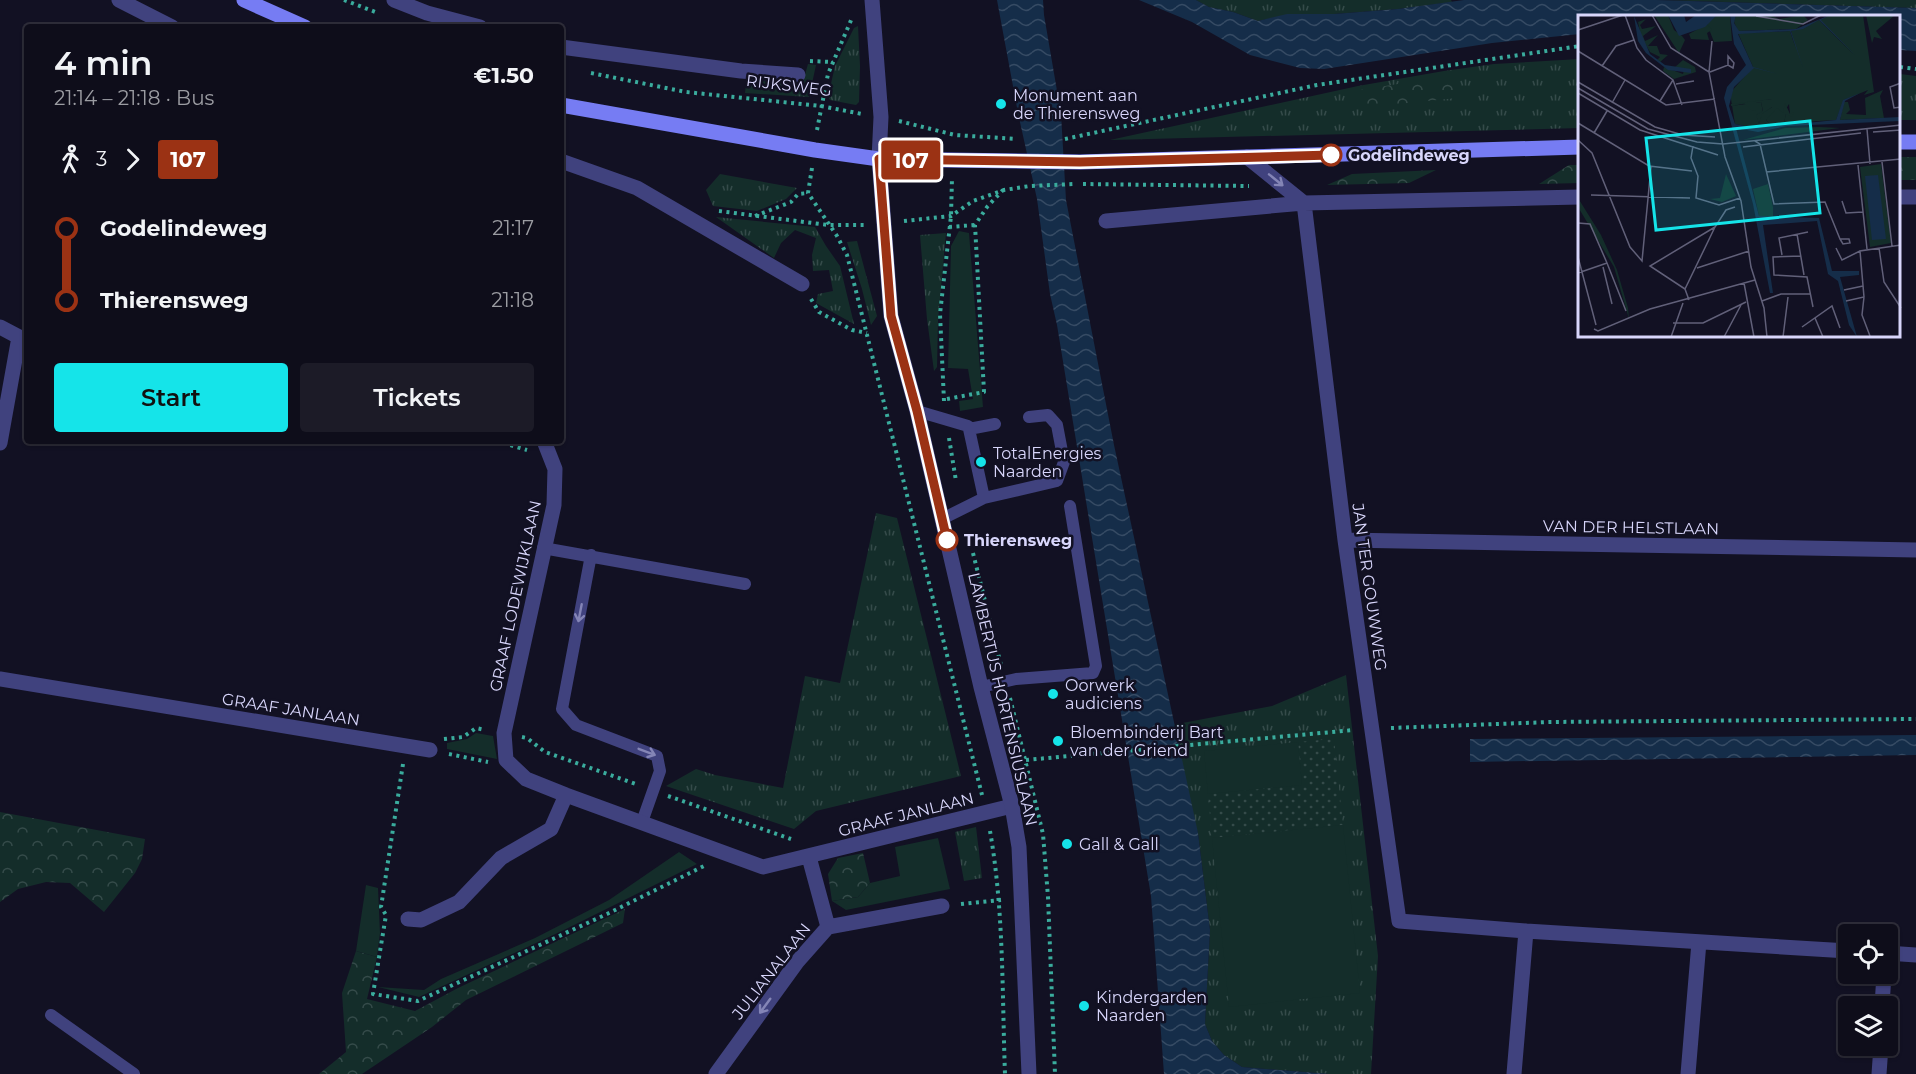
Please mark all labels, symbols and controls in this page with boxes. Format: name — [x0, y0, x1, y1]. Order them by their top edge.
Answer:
inset map — [1578, 15, 1901, 338]
text: 4 min — [54, 43, 152, 83]
text: €1.50 — [474, 62, 534, 89]
street label: RIJKSWEG — [745, 71, 833, 100]
text: 21:14 – 21:18 · Bus — [54, 86, 214, 110]
place label: Monument aan de Thierensweg — [1013, 86, 1140, 123]
marker: Monument aan de Thierensweg — [994, 97, 1008, 111]
line badge: 107 — [876, 140, 946, 180]
icon: walk — [54, 143, 87, 176]
icon: forward — [116, 143, 149, 176]
marker: Godelindeweg — [1320, 144, 1342, 166]
place label: Godelindeweg — [1348, 146, 1470, 165]
text: 3 — [96, 147, 107, 171]
text: 107 — [170, 147, 206, 172]
text: 107 — [893, 148, 929, 173]
one-way arrow — [1267, 174, 1283, 187]
text: Godelindeweg — [100, 215, 267, 242]
text: 21:17 — [492, 216, 534, 240]
text: Thierensweg — [100, 287, 249, 314]
text: 21:18 — [491, 288, 534, 312]
button: Start — [54, 363, 288, 432]
button: Tickets — [300, 363, 534, 432]
place label: TotalEnergies Naarden — [993, 444, 1102, 481]
marker: TotalEnergies Naarden — [974, 455, 988, 469]
street label: GRAAF LODEWIJKLAAN — [486, 499, 545, 693]
street label: JAN TER GOUWWEG — [1348, 501, 1391, 672]
street label: VAN DER HELSTLAAN — [1543, 516, 1719, 539]
marker: Thierensweg — [936, 529, 958, 551]
place label: Thierensweg — [964, 531, 1072, 550]
street label: LAMBERTUS HORTENSIUSLAAN — [964, 571, 1041, 828]
one-way arrow — [574, 603, 585, 622]
place label: Oorwerk audiciens — [1065, 676, 1142, 713]
marker: Oorwerk audiciens — [1046, 687, 1060, 701]
street label: GRAAF JANLAAN — [221, 689, 361, 730]
place label: Bloembinderij Bart van der Griend — [1070, 723, 1224, 760]
marker: Bloembinderij Bart van der Griend — [1051, 734, 1065, 748]
one-way arrow — [637, 748, 656, 759]
street label: GRAAF JANLAAN — [836, 788, 976, 841]
place label: Gall & Gall — [1079, 835, 1159, 854]
marker: Gall & Gall — [1060, 837, 1074, 851]
street label: JULIANALAAN — [727, 920, 815, 1024]
map controls — [1838, 924, 1898, 1056]
button: locate — [1838, 924, 1898, 984]
place label: Kindergarden Naarden — [1096, 988, 1207, 1025]
button: layers — [1838, 996, 1898, 1056]
one-way arrow — [759, 997, 771, 1013]
marker: Kindergarden Naarden — [1077, 999, 1091, 1013]

